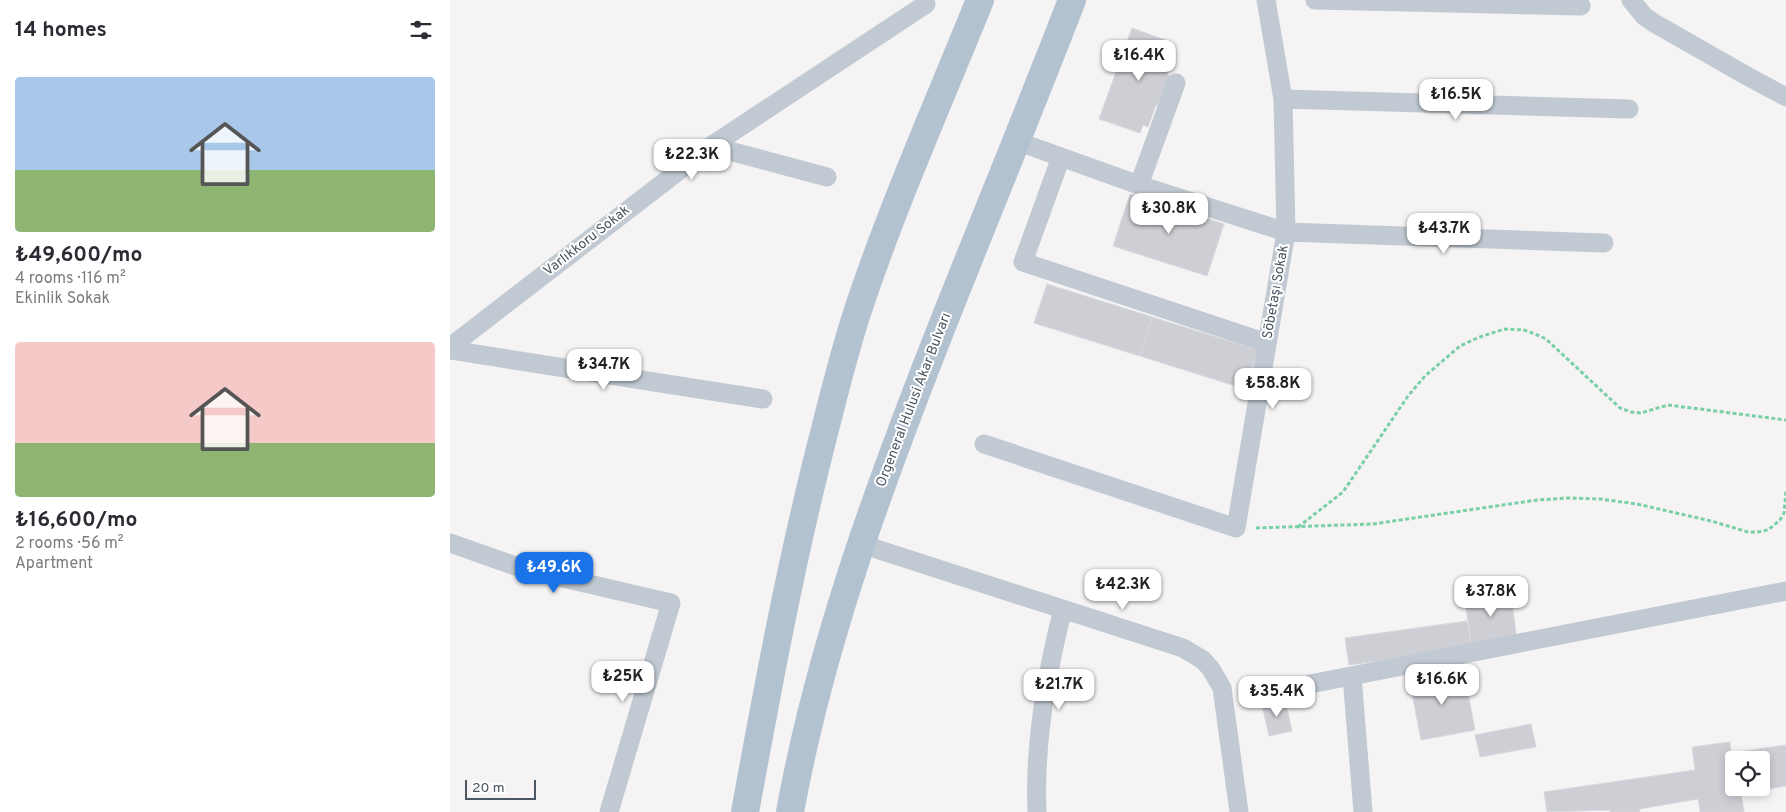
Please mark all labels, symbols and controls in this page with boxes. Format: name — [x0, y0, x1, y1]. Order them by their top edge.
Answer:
icon: filters — [407, 16, 435, 44]
text: 14 homes — [15, 17, 107, 44]
pin: ₺16.4K — [1098, 39, 1180, 82]
text: ₺16.4K — [1113, 46, 1165, 66]
pin: ₺16.5K — [1415, 78, 1497, 121]
text: ₺16.5K — [1430, 85, 1482, 105]
icon: home — [180, 109, 270, 199]
pin: ₺22.3K — [651, 138, 733, 181]
text: ₺22.3K — [665, 145, 719, 165]
pin: ₺30.8K — [1128, 192, 1210, 235]
text: ₺30.8K — [1141, 199, 1197, 219]
street label: Varlıkkoru Sokak — [540, 202, 634, 280]
pin: ₺43.7K — [1403, 212, 1485, 255]
text: ₺43.7K — [1418, 219, 1470, 239]
text: ₺49,600/mo — [15, 242, 142, 269]
street label: Söbetaşı Sokak — [1259, 244, 1293, 340]
text: 4 rooms · 116 m² — [15, 269, 126, 289]
text: Ekinlik Sokak — [15, 289, 110, 309]
street label: Orgeneral Hulusi Akar Bulvarı — [873, 311, 955, 489]
pin: ₺34.7K — [563, 348, 645, 391]
text: ₺34.7K — [578, 355, 630, 375]
pin: ₺58.8K — [1232, 368, 1314, 410]
icon: home — [180, 374, 270, 464]
text: ₺58.8K — [1245, 374, 1301, 394]
text: ₺16,600/mo — [15, 507, 137, 534]
text: 2 rooms · 56 m² — [15, 534, 124, 554]
pin: ₺49.6K — [513, 552, 595, 594]
text: Apartment — [15, 554, 93, 574]
text: ₺49.6K — [526, 558, 582, 578]
pin: ₺42.3K — [1082, 568, 1164, 611]
text: ₺42.3K — [1095, 575, 1151, 595]
pin: ₺37.8K — [1450, 576, 1532, 618]
text: ₺37.8K — [1465, 582, 1517, 602]
pin: ₺25K — [593, 660, 653, 703]
pin: ₺16.6K — [1401, 664, 1483, 706]
text: ₺25K — [602, 667, 644, 687]
pin: ₺21.7K — [1018, 668, 1100, 711]
text: ₺16.6K — [1416, 670, 1468, 690]
text: ₺21.7K — [1034, 675, 1084, 695]
pin: ₺35.4K — [1236, 676, 1318, 718]
text: ₺35.4K — [1249, 682, 1305, 702]
map controls — [1725, 751, 1770, 796]
button: locate — [1725, 751, 1770, 796]
scale bar — [465, 777, 536, 800]
text: 20 m — [472, 780, 505, 797]

